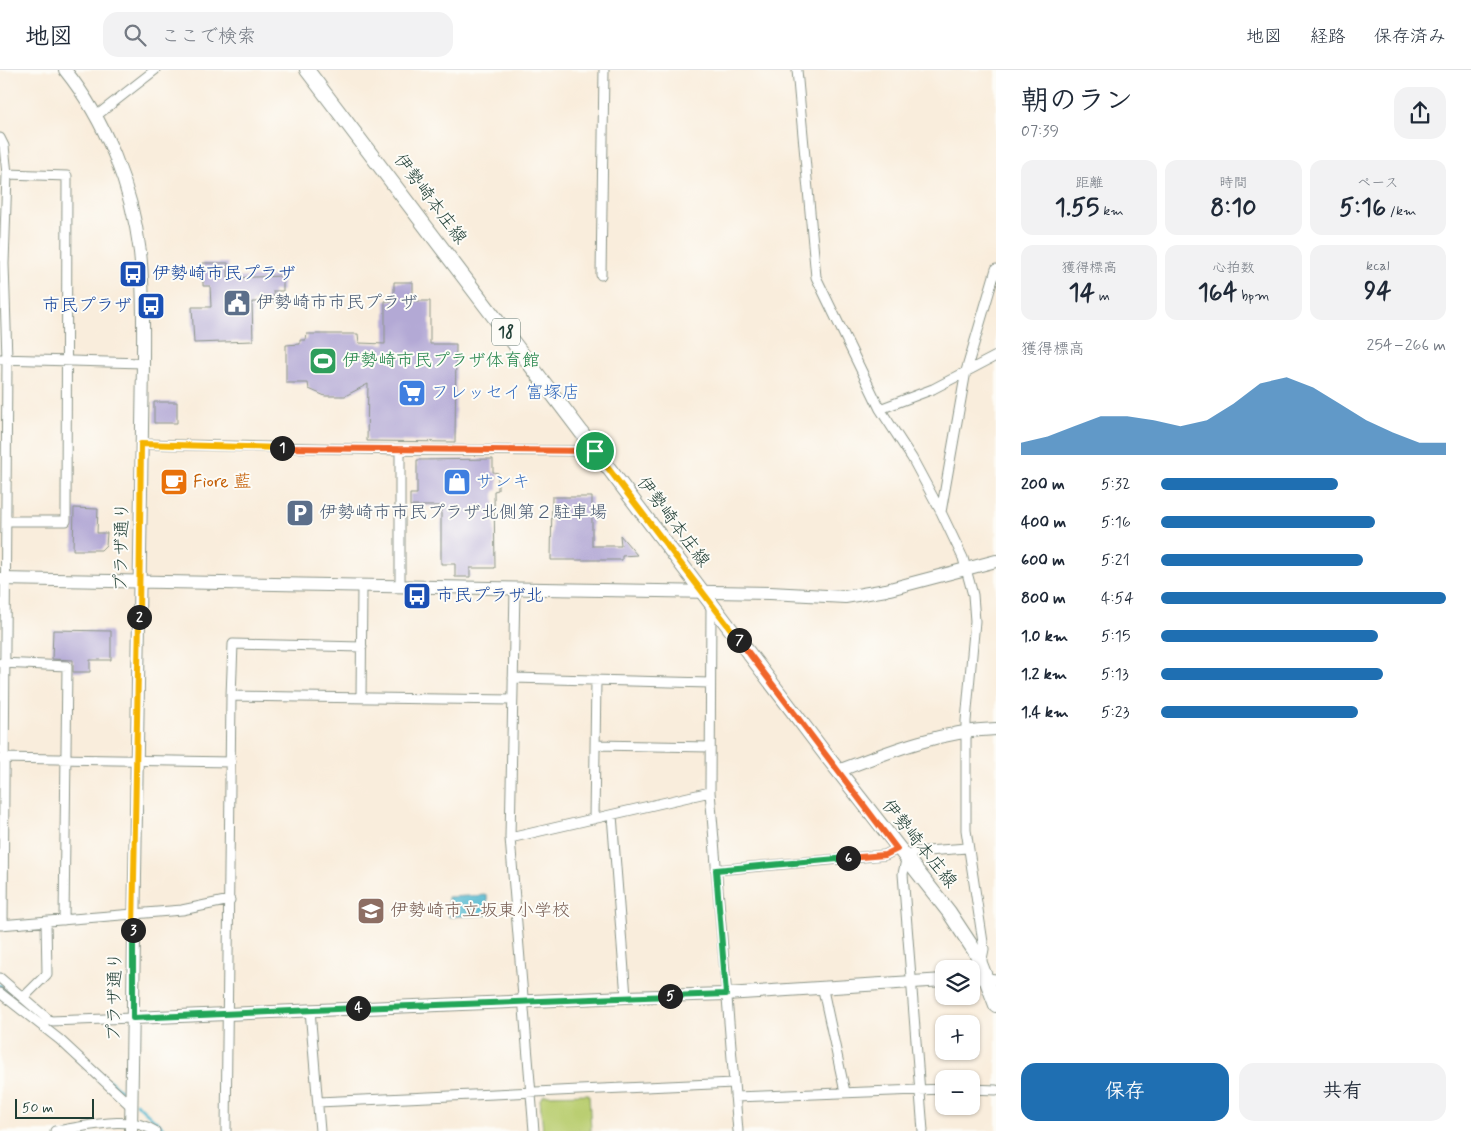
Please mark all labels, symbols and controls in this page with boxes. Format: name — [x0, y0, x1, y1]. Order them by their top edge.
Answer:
search box — [103, 12, 453, 57]
icon: search — [121, 21, 149, 49]
text: 地図 — [25, 22, 73, 53]
text: ここで検索 — [161, 24, 256, 49]
text: 地図 — [1246, 25, 1282, 49]
text: 経路 — [1310, 25, 1346, 49]
text: 保存済み — [1374, 25, 1446, 49]
text: 朝のラン — [1021, 83, 1133, 120]
button: share — [1394, 87, 1446, 139]
text: 07:39 — [1021, 121, 1059, 142]
street label: 伊勢崎本庄線 — [388, 149, 472, 249]
text: 距離 — [1075, 174, 1103, 192]
text: 時間 — [1219, 174, 1247, 192]
text: ペース — [1357, 174, 1398, 192]
text: 1.55 — [1055, 192, 1099, 225]
text: 8:10 — [1210, 192, 1257, 225]
text: 5:16 — [1339, 192, 1386, 225]
text: km — [1099, 202, 1124, 220]
text: /km — [1386, 202, 1416, 220]
text: kcal — [1366, 257, 1390, 275]
bus stop icon: 伊勢崎市民プラザ — [118, 259, 148, 289]
text: 獲得標高 — [1061, 259, 1117, 277]
text: 心拍数 — [1212, 259, 1254, 277]
place label: 伊勢崎市民プラザ — [152, 262, 296, 286]
text: 94 — [1364, 275, 1392, 308]
text: 14 — [1069, 277, 1095, 310]
text: 164 — [1198, 277, 1237, 310]
text: m — [1095, 287, 1110, 305]
text: bpm — [1237, 287, 1269, 305]
public building icon: 伊勢崎市市民プラザ — [222, 288, 252, 318]
bus stop icon: 市民プラザ — [136, 291, 166, 321]
place label: 伊勢崎市市民プラザ — [256, 291, 418, 315]
place label: 市民プラザ — [42, 294, 132, 318]
road number: 18 — [492, 318, 520, 346]
text: 254–266 m — [1367, 335, 1446, 356]
text: 獲得標高 — [1021, 339, 1085, 360]
sports icon: 伊勢崎市民プラザ体育館 — [308, 346, 338, 376]
place label: 伊勢崎市民プラザ体育館 — [342, 349, 540, 373]
supermarket icon: フレッセイ 富塚店 — [397, 378, 427, 408]
place label: フレッセイ 富塚店 — [431, 381, 580, 405]
pin — [574, 430, 616, 472]
pin: 1 — [270, 436, 294, 460]
icon: arrive — [581, 437, 609, 465]
text: 1 — [279, 439, 286, 457]
cafe icon: Fiore 藍 — [159, 467, 189, 497]
shop icon: サンキ — [442, 467, 472, 497]
place label: Fiore 藍 — [193, 470, 251, 494]
place label: サンキ — [476, 470, 530, 494]
street label: 伊勢崎本庄線 — [631, 472, 715, 572]
text: 200 m — [1021, 474, 1065, 495]
text: 5:32 — [1101, 474, 1131, 495]
parking icon: 伊勢崎市市民プラザ北側第２駐車場 — [285, 498, 315, 528]
place label: 伊勢崎市市民プラザ北側第２駐車場 — [319, 501, 607, 525]
street label: プラザ通り — [109, 502, 135, 592]
text: 400 m — [1021, 512, 1066, 533]
text: 5:16 — [1101, 512, 1131, 533]
text: 600 m — [1021, 550, 1065, 571]
text: 5:21 — [1101, 550, 1130, 571]
bus stop icon: 市民プラザ北 — [402, 581, 432, 611]
place label: 市民プラザ北 — [436, 584, 544, 608]
text: 800 m — [1021, 588, 1066, 609]
text: 4:54 — [1101, 588, 1134, 609]
pin: 2 — [126, 604, 152, 630]
text: 2 — [136, 608, 143, 626]
text: 1.0 km — [1021, 626, 1068, 647]
text: 5:15 — [1101, 626, 1131, 647]
pin: 7 — [726, 628, 752, 652]
text: 7 — [735, 631, 744, 649]
text: 1.2 km — [1021, 664, 1067, 685]
text: 5:13 — [1101, 664, 1129, 685]
text: 1.4 km — [1021, 702, 1068, 723]
text: 5:23 — [1101, 702, 1129, 723]
street label: 伊勢崎本庄線 — [876, 794, 962, 894]
pin: 6 — [836, 846, 860, 870]
text: 6 — [845, 849, 852, 867]
school or university icon: 伊勢崎市立坂東小学校 — [356, 896, 386, 926]
place label: 伊勢崎市立坂東小学校 — [390, 899, 570, 923]
pin: 3 — [120, 918, 146, 942]
text: 3 — [130, 921, 137, 939]
street label: プラザ通り — [102, 952, 128, 1042]
map controls — [935, 960, 980, 1115]
button: layers — [935, 960, 980, 1005]
pin: 5 — [658, 984, 682, 1008]
text: 5 — [666, 987, 675, 1005]
pin: 4 — [346, 996, 370, 1020]
text: 4 — [354, 999, 363, 1017]
button: + — [935, 1015, 980, 1060]
button: 保存 — [1021, 1063, 1229, 1121]
button: 共有 — [1239, 1063, 1446, 1121]
button: − — [935, 1070, 980, 1115]
scale bar — [15, 1096, 94, 1119]
text: 50 m — [22, 1099, 53, 1117]

